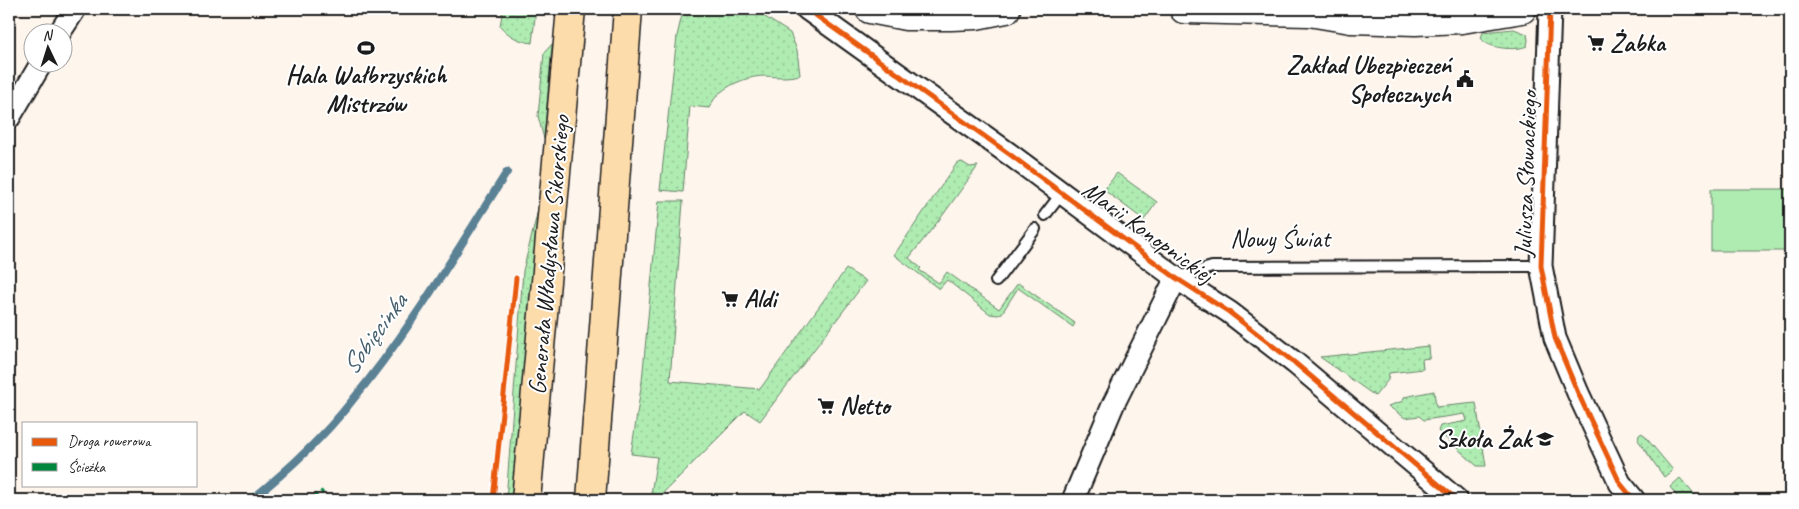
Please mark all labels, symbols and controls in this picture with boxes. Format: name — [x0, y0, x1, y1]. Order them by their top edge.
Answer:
north arrow — [22, 22, 72, 72]
text: N — [42, 27, 54, 44]
place label: Żabka — [1610, 27, 1667, 59]
supermarket icon: Żabka — [1586, 33, 1606, 53]
sports icon: Hala Wałbrzyskich Mistrzów — [356, 38, 376, 58]
place label: Zakład Ubezpieczeń Społecznych — [1287, 49, 1454, 110]
place label: Hala Wałbrzyskich Mistrzów — [286, 59, 448, 120]
public building icon: Zakład Ubezpieczeń Społecznych — [1455, 69, 1475, 89]
street label: Juliusza Słowackiego — [1507, 87, 1545, 258]
street label: Generała Władysława Sikorskiego — [521, 113, 577, 396]
street label: Marii Konopnickiej — [1076, 173, 1222, 292]
street label: Nowy Świat — [1230, 223, 1332, 255]
place label: Aldi — [744, 283, 779, 315]
water label: Sobięcinka — [334, 285, 416, 381]
supermarket icon: Aldi — [720, 289, 740, 309]
place label: Netto — [840, 390, 893, 422]
supermarket icon: Netto — [816, 396, 836, 416]
legend — [22, 422, 198, 486]
place label: Szkoła Żak — [1435, 423, 1534, 455]
school or university icon: Szkoła Żak — [1535, 429, 1555, 449]
text: Droga rowerowa — [68, 432, 152, 451]
text: Ścieżka — [68, 458, 106, 477]

